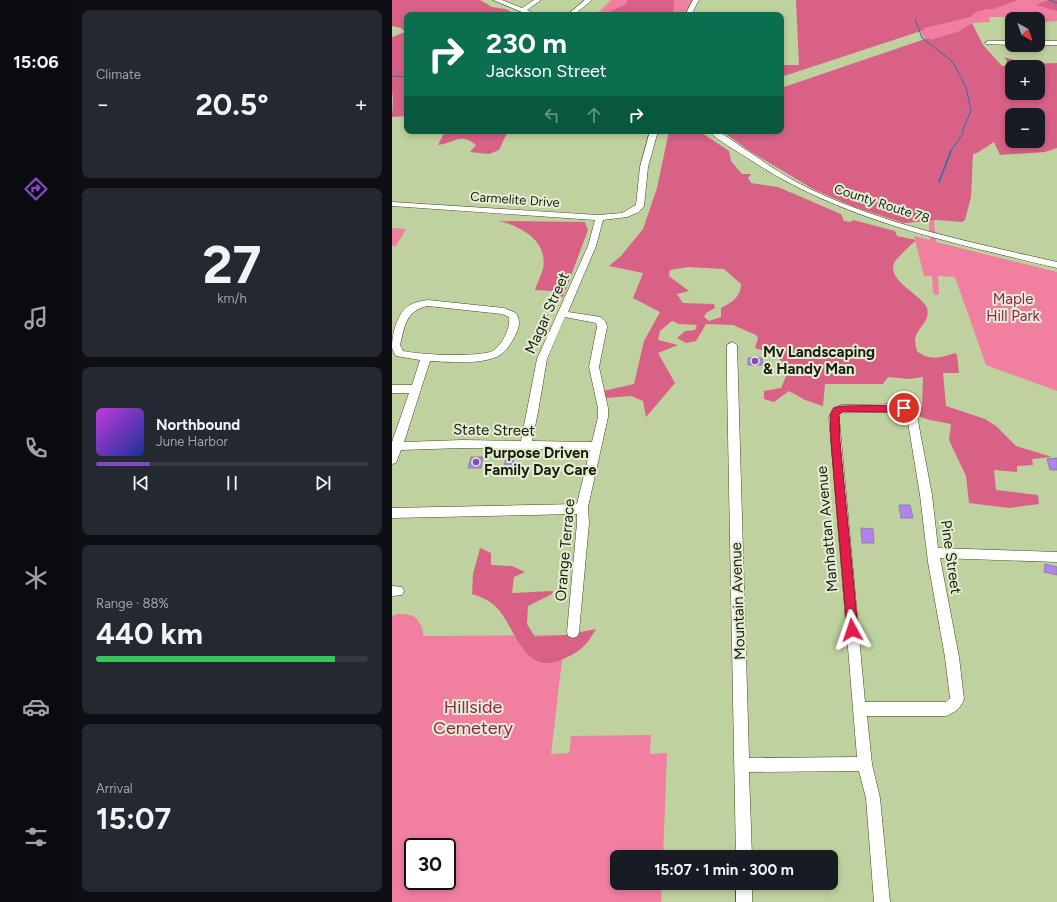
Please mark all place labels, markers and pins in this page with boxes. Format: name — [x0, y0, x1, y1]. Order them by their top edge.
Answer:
place label: Mv Landscaping & Handy Man — [763, 343, 875, 378]
marker: Mv Landscaping & Handy Man — [750, 356, 760, 366]
pin — [887, 391, 921, 425]
place label: Purpose Driven Family Day Care — [484, 444, 597, 479]
marker: Purpose Driven Family Day Care — [471, 457, 481, 467]

